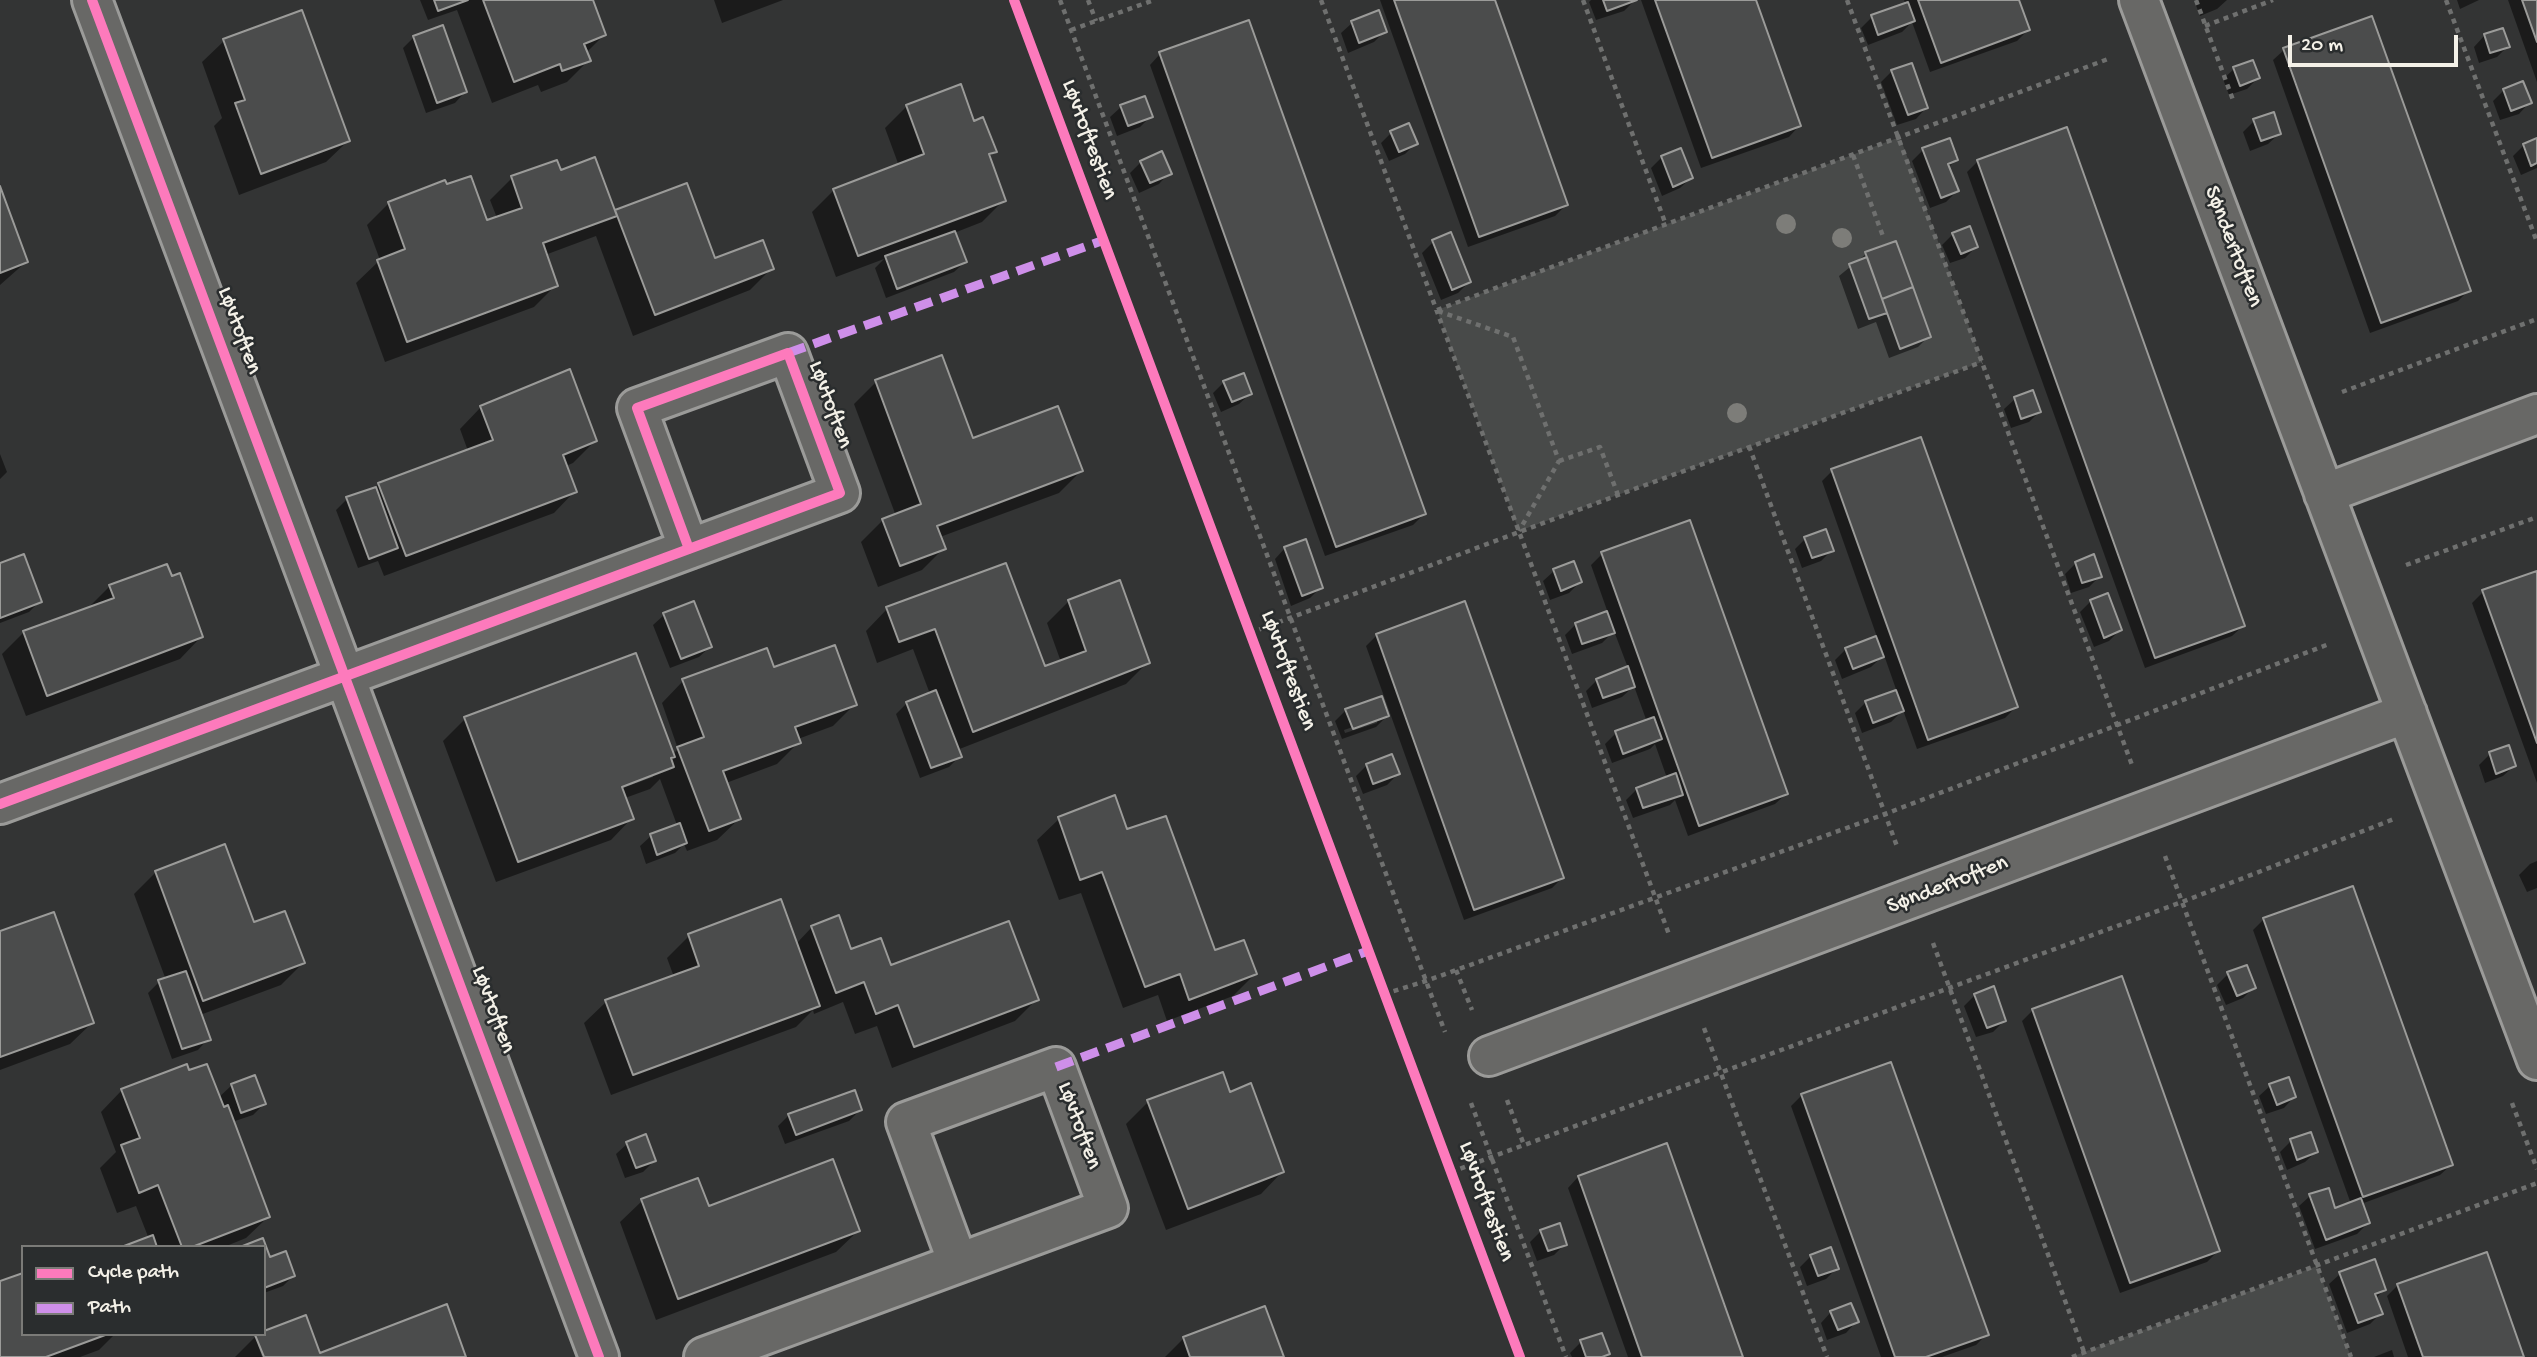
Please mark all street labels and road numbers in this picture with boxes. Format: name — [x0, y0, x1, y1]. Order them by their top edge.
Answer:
street label: Løvtoftestien — [1054, 76, 1122, 204]
street label: Søndertoften — [2196, 183, 2268, 311]
street label: Løvtoften — [209, 283, 267, 379]
street label: Løvtoften — [800, 357, 858, 453]
street label: Løvtoftestien — [1253, 607, 1321, 735]
street label: Søndertoften — [1884, 850, 2012, 922]
street label: Løvtoften — [463, 962, 521, 1058]
street label: Løvtoften — [1049, 1078, 1107, 1174]
street label: Løvtoftestien — [1451, 1138, 1519, 1266]

